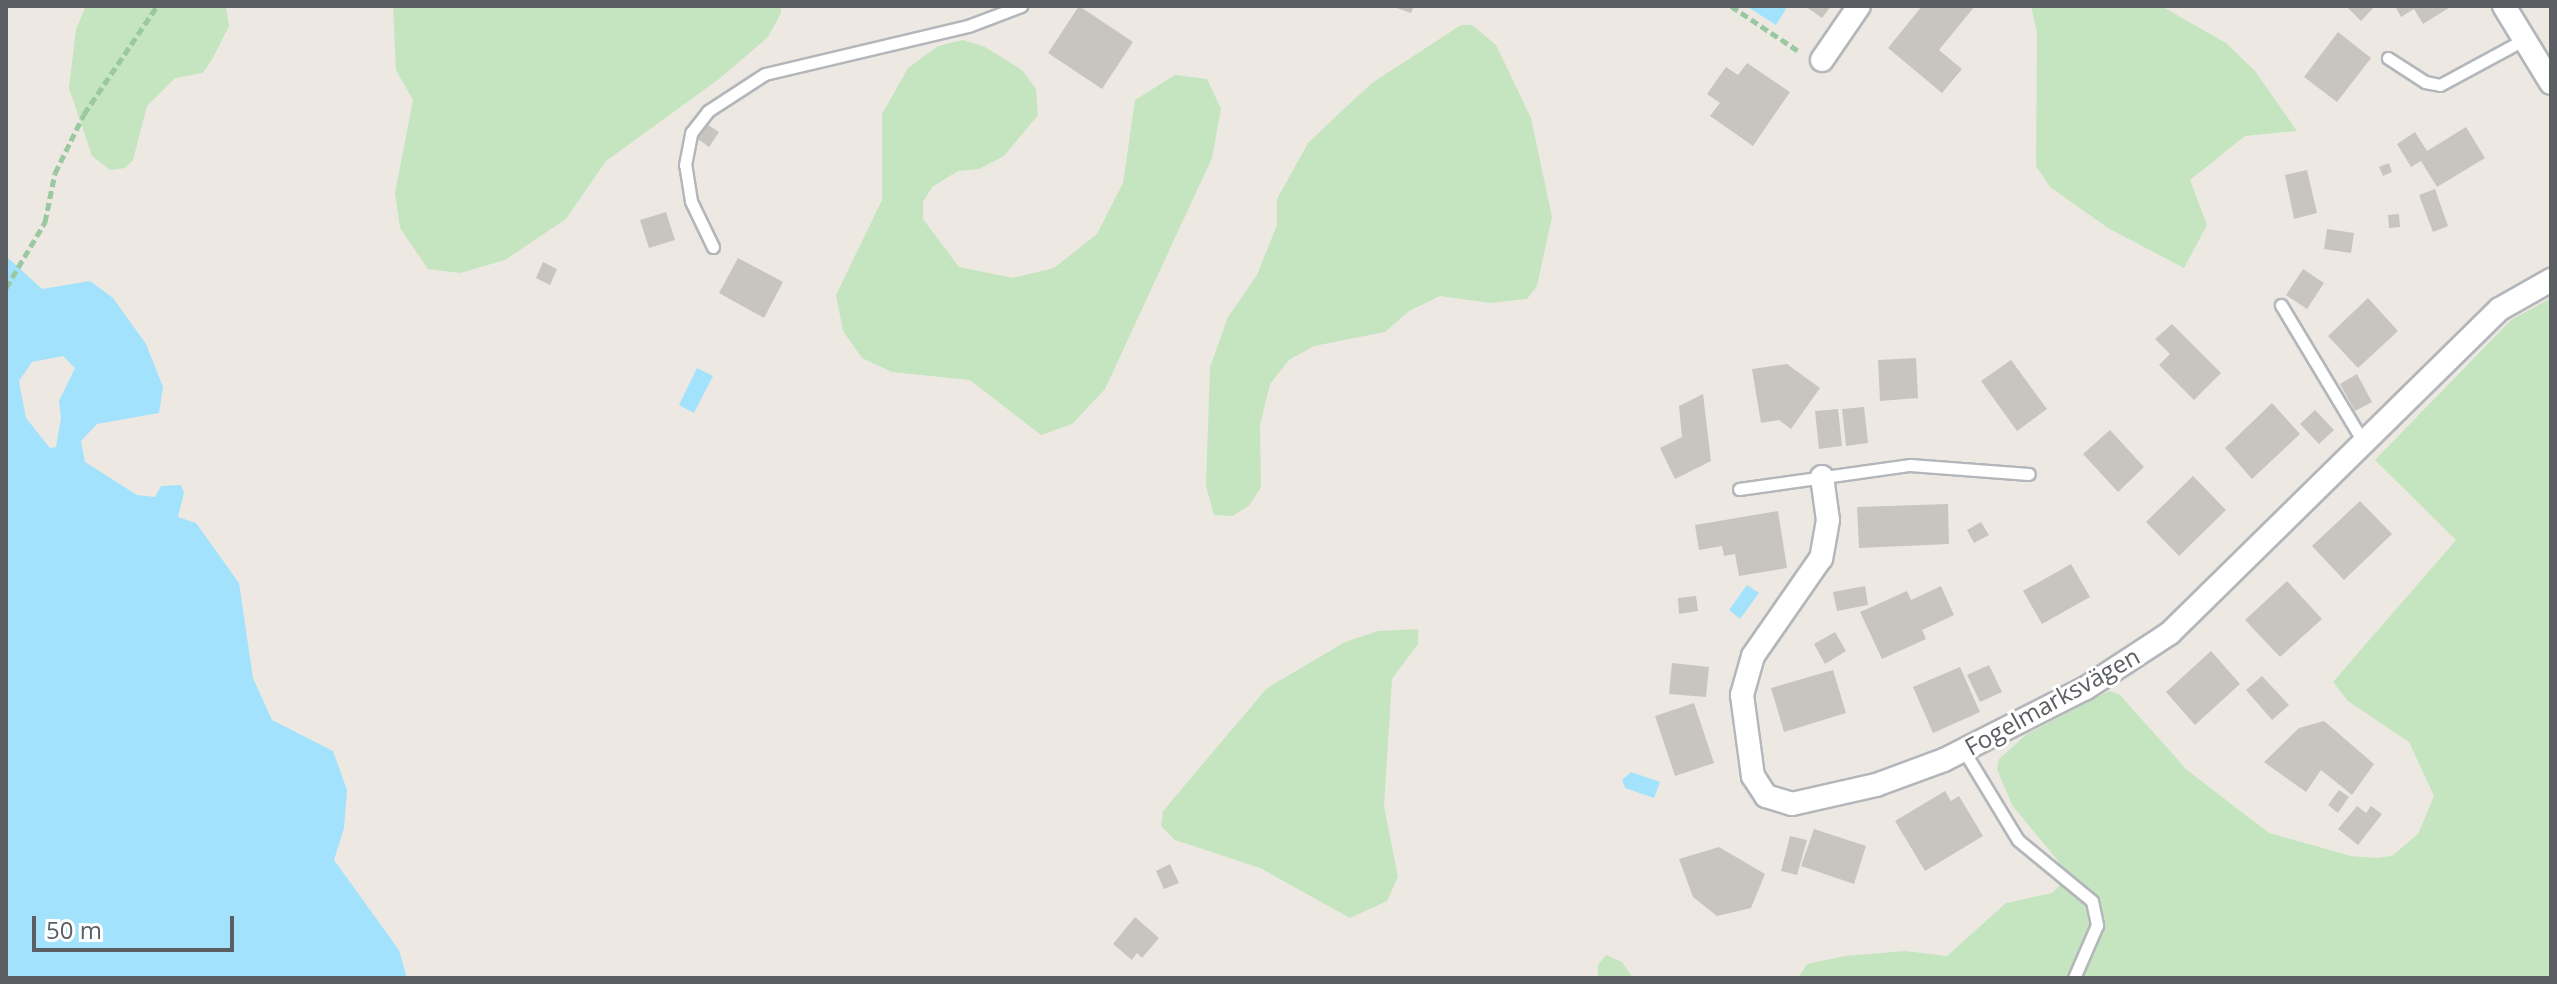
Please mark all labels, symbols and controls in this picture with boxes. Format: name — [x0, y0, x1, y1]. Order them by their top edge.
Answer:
street label: Fogelmarksvägen — [1960, 641, 2144, 761]
scale bar — [36, 900, 238, 950]
text: 50 m — [46, 913, 102, 946]

